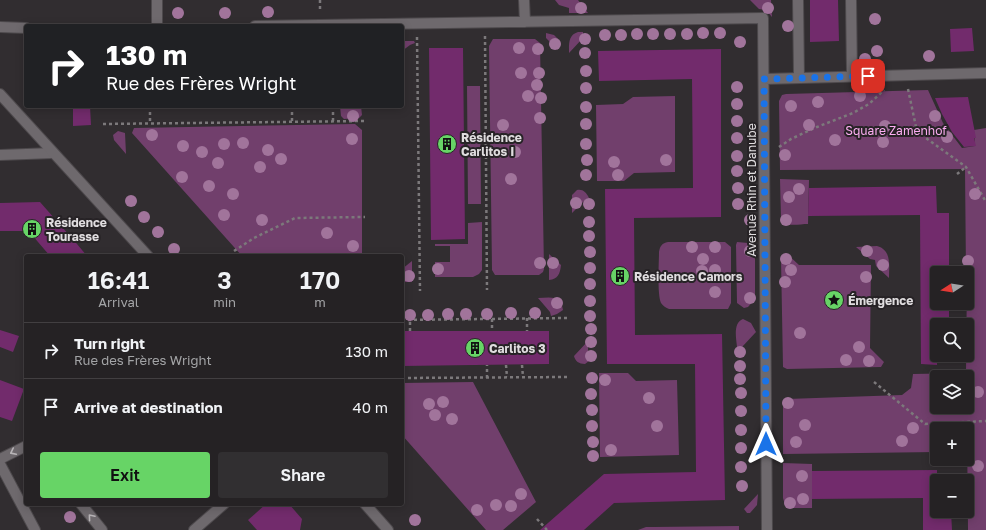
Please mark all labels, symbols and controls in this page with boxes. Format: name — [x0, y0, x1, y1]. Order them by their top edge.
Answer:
text: 130 m — [106, 38, 187, 71]
icon: right — [40, 40, 92, 92]
pin — [851, 59, 885, 93]
icon: arrive — [857, 65, 879, 87]
text: Rue des Frères Wright — [106, 72, 297, 94]
street label: Avenue Rhin et Danube — [744, 123, 759, 257]
park label: Square Zamenhof — [845, 123, 947, 138]
place label: Résidence Carlitos I — [461, 130, 522, 159]
building icon: Résidence Carlitos I — [436, 133, 458, 155]
place label: Résidence Tourasse — [46, 215, 107, 244]
building icon: Résidence Tourasse — [21, 218, 43, 240]
text: 16:41 — [88, 265, 149, 294]
text: 3 — [217, 265, 232, 294]
text: 170 — [300, 265, 340, 294]
building icon: Résidence Camors — [609, 265, 631, 287]
north arrow — [930, 266, 974, 310]
map controls — [930, 266, 974, 518]
place label: Résidence Camors — [634, 269, 743, 284]
place icon: Émergence — [823, 289, 845, 311]
place label: Émergence — [848, 293, 913, 308]
text: Arrival — [98, 294, 139, 310]
text: min — [213, 294, 236, 310]
text: m — [314, 294, 326, 310]
button: search — [930, 318, 974, 362]
text: Turn right — [74, 334, 145, 352]
building icon: Carlitos 3 — [464, 337, 486, 359]
icon: right — [40, 340, 62, 362]
place label: Carlitos 3 — [489, 341, 546, 356]
text: 130 m — [346, 342, 388, 360]
text: Rue des Frères Wright — [74, 352, 212, 368]
button: layers — [930, 370, 974, 414]
icon: arrive — [40, 396, 62, 418]
text: Arrive at destination — [74, 398, 223, 416]
text: 40 m — [353, 398, 388, 416]
button: + — [930, 422, 974, 466]
position arrow — [745, 423, 787, 465]
one-way arrow — [10, 447, 17, 455]
button: Exit — [40, 452, 210, 498]
button: Share — [218, 452, 388, 498]
button: − — [930, 474, 974, 518]
one-way arrow — [89, 514, 96, 522]

